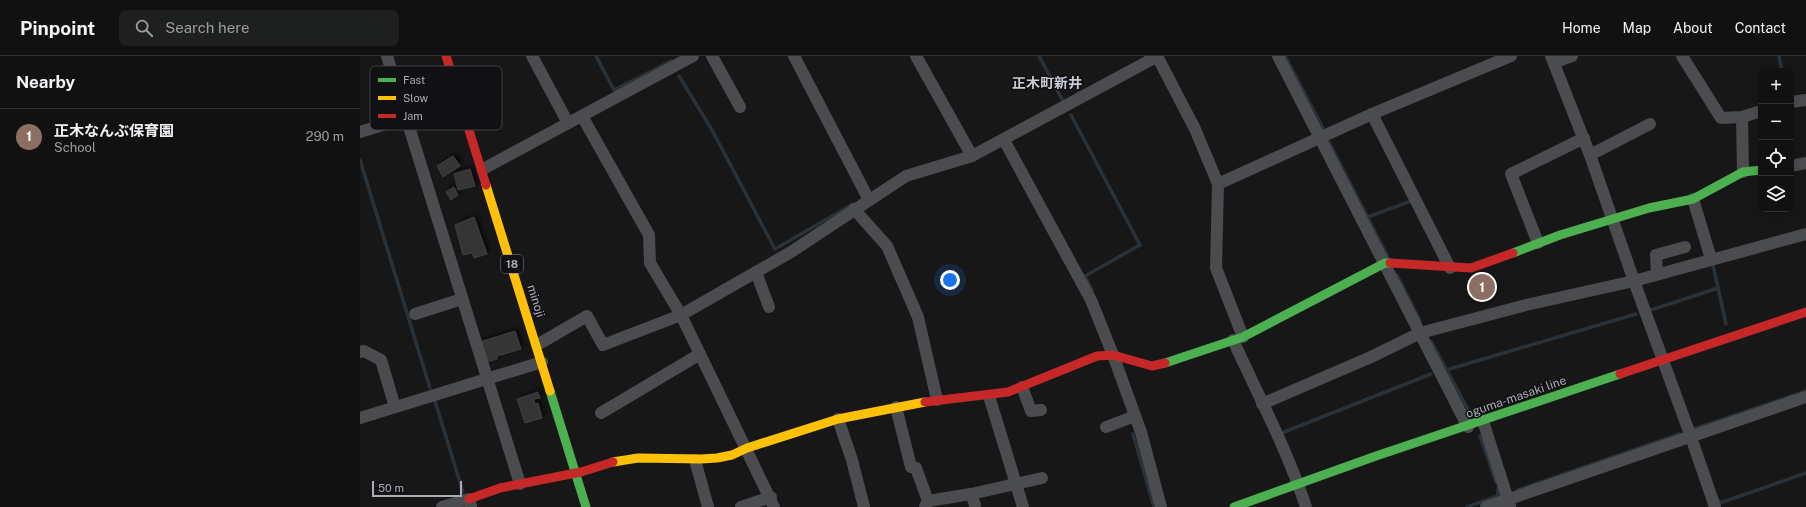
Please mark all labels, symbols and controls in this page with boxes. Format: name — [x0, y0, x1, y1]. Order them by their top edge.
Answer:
search box — [119, 10, 399, 46]
text: Pinpoint — [20, 17, 95, 39]
icon: search — [133, 17, 155, 39]
text: Search here — [165, 19, 249, 36]
text: Home — [1562, 20, 1601, 36]
text: Map — [1623, 20, 1651, 36]
text: About — [1673, 20, 1713, 36]
text: Contact — [1735, 20, 1786, 36]
legend — [370, 66, 502, 130]
map controls — [1758, 68, 1794, 212]
button: + — [1758, 68, 1794, 104]
text: Nearby — [16, 72, 75, 92]
text: Fast — [403, 74, 425, 86]
district label: 正木町新井 — [1012, 75, 1082, 91]
text: Slow — [403, 92, 429, 104]
button: − — [1758, 104, 1794, 140]
text: Jam — [403, 110, 423, 122]
text: 正木なんぶ保育園 — [54, 122, 174, 139]
text: 1 — [26, 129, 32, 144]
text: 290 m — [306, 129, 344, 144]
text: School — [54, 140, 96, 155]
button: locate — [1758, 140, 1794, 176]
button: layers — [1758, 176, 1794, 212]
road number: 18 — [501, 255, 523, 273]
your location — [940, 270, 960, 290]
pin: 1 — [1469, 272, 1495, 302]
street label: minoji — [524, 283, 548, 319]
street label: oguma-masaki line — [1464, 373, 1568, 421]
scale bar — [372, 479, 462, 498]
text: 50 m — [378, 482, 404, 494]

